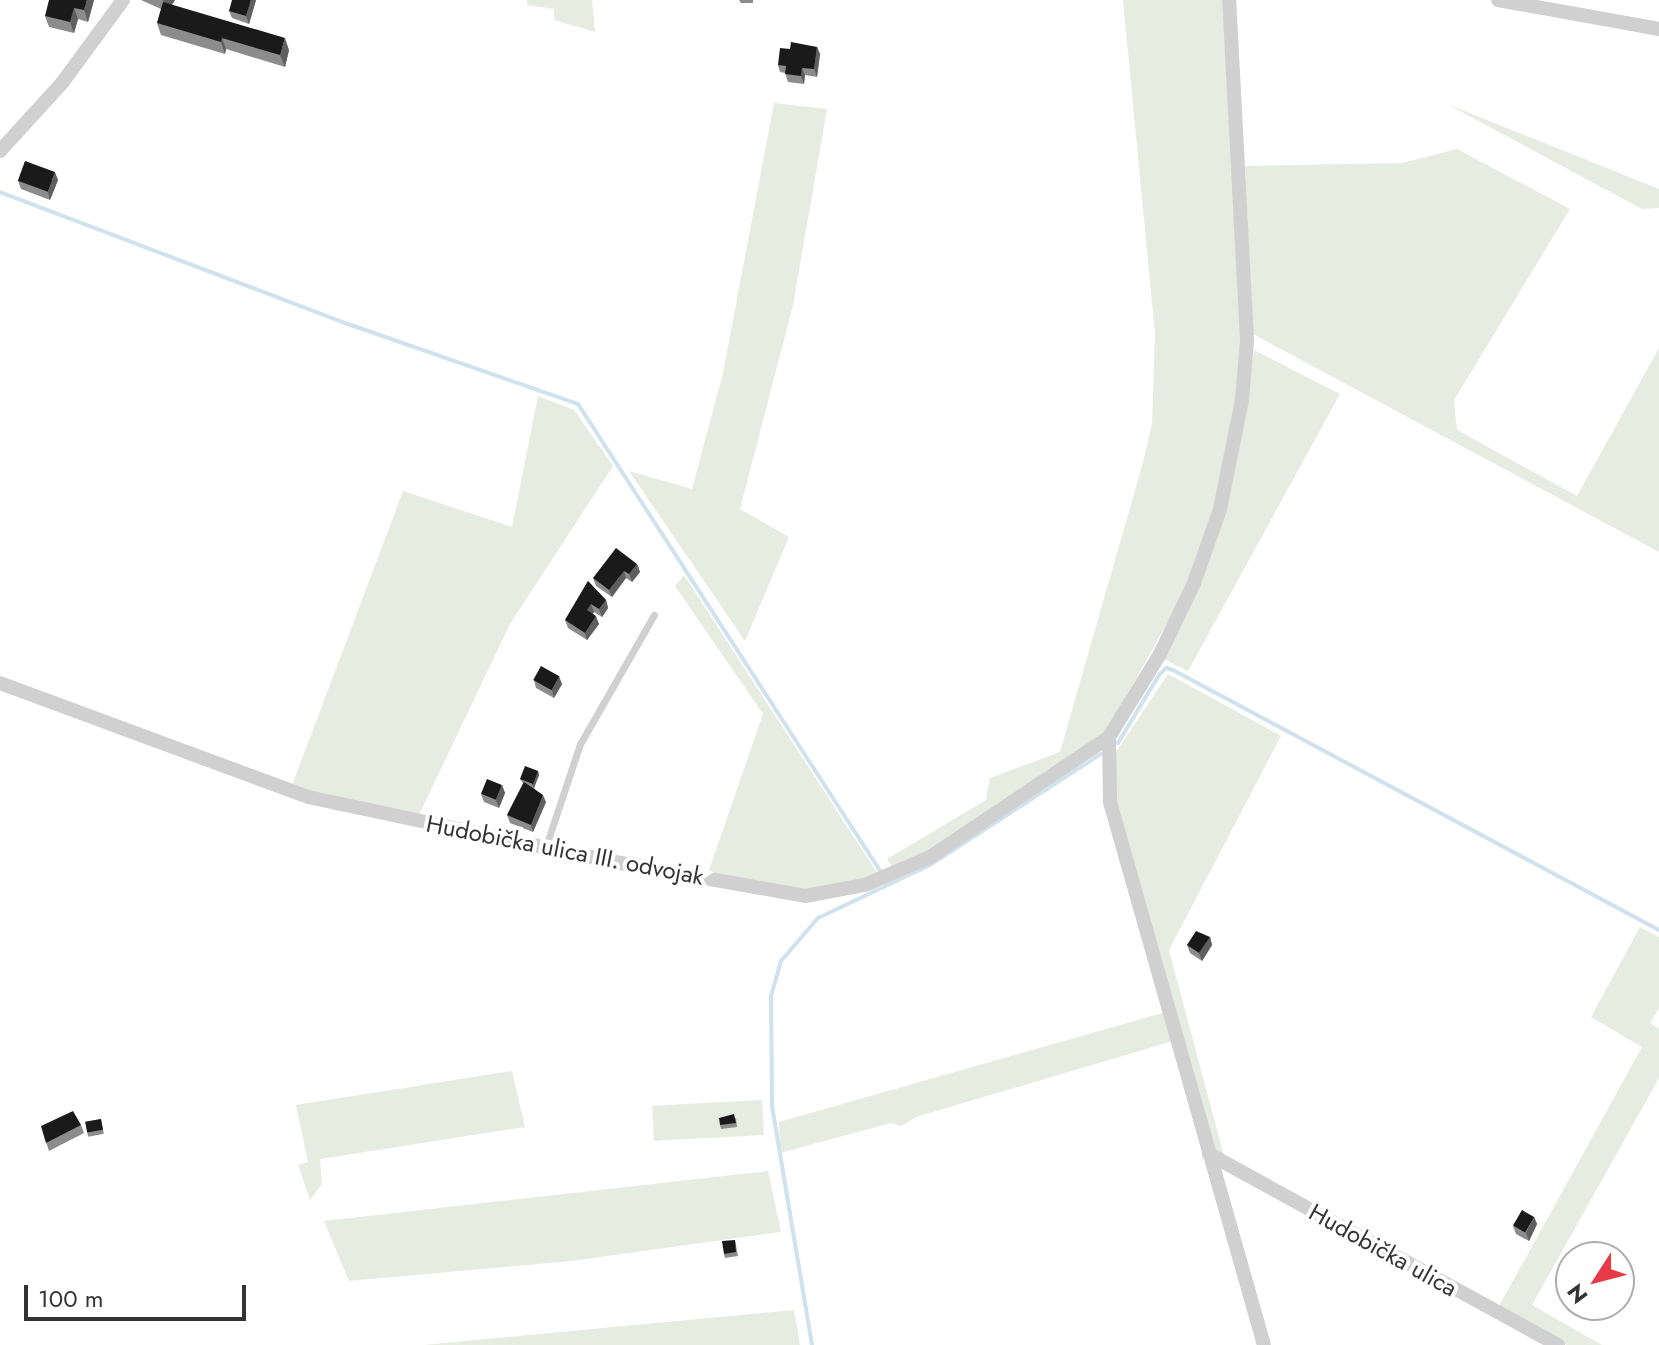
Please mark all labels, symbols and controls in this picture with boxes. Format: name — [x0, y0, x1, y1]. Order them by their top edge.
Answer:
street label: Hudobička ulica III. odvojak — [424, 809, 706, 891]
street label: Hudobička ulica — [1304, 1198, 1462, 1302]
north arrow — [1555, 1241, 1635, 1321]
scale bar — [28, 1269, 250, 1319]
text: N — [1559, 1277, 1595, 1310]
text: 100 m — [38, 1281, 104, 1316]

